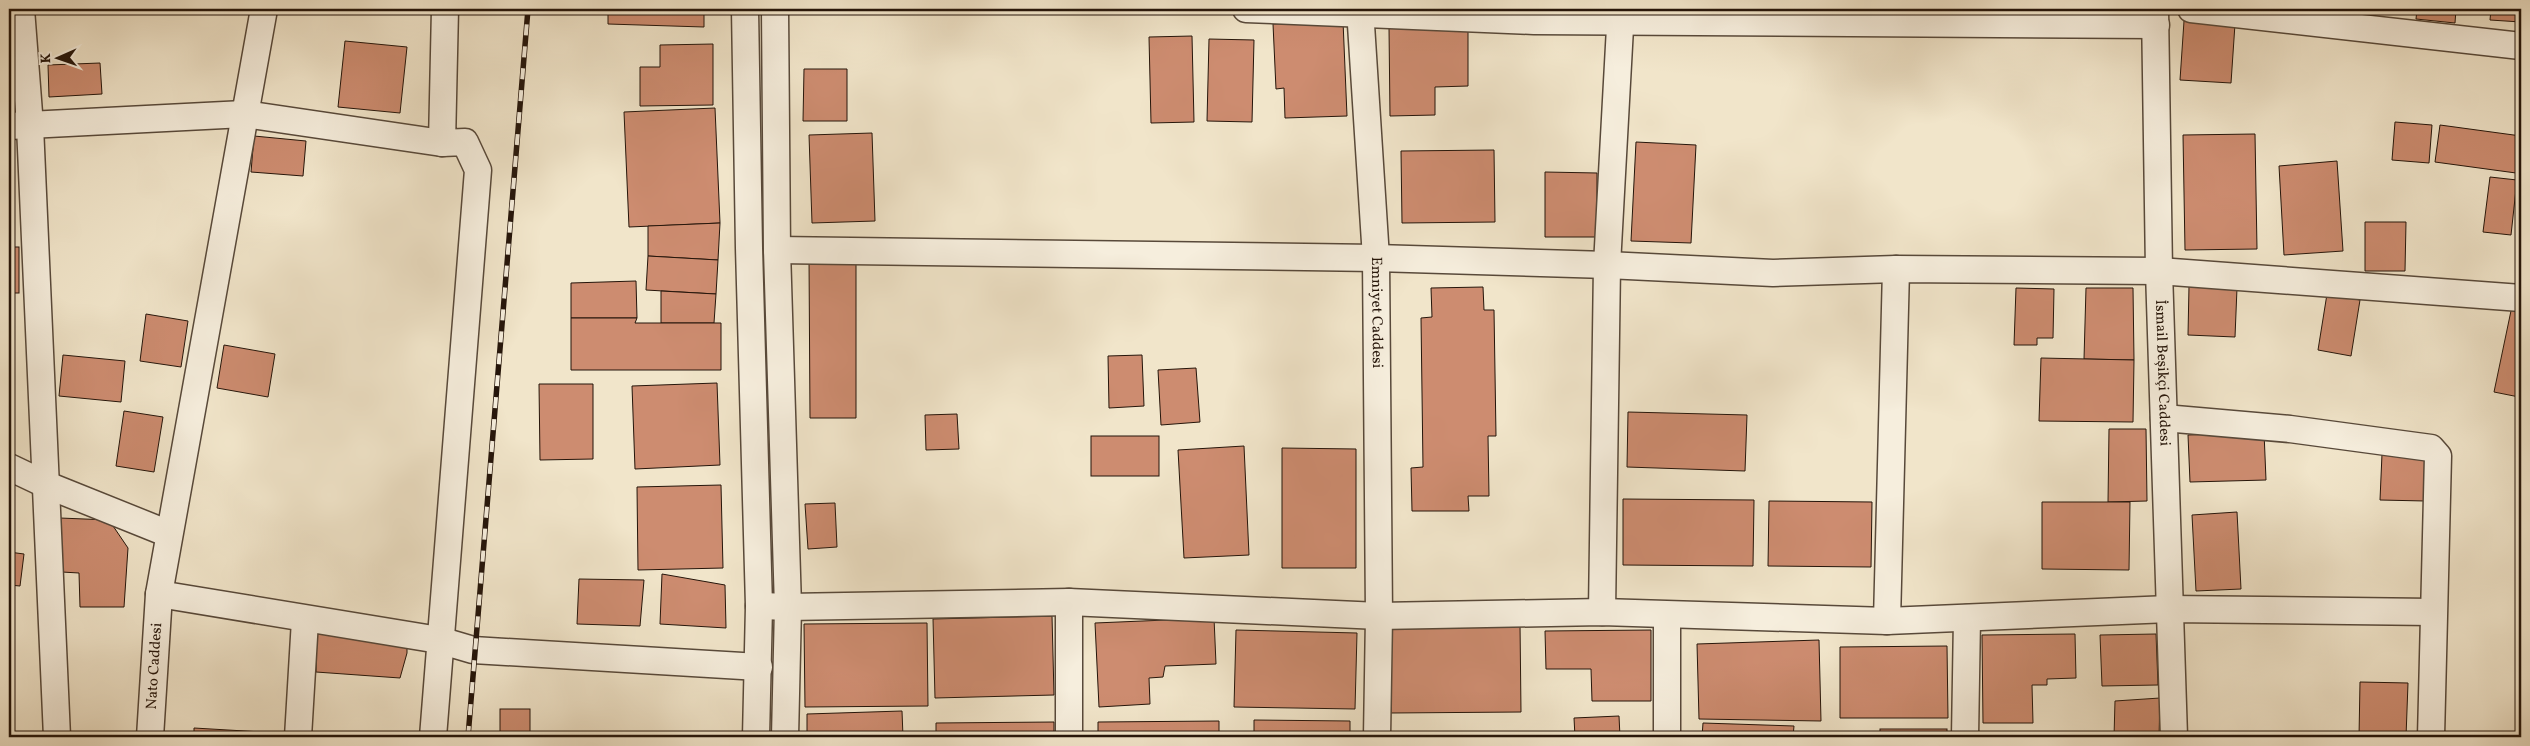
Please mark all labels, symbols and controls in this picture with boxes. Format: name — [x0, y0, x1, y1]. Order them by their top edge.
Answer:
north arrow — [32, 32, 82, 82]
text: K — [37, 53, 56, 64]
street label: Emniyet Caddesi — [1365, 257, 1387, 368]
street label: İsmail Beşikçi Caddesi — [2149, 299, 2175, 446]
street label: Nato Caddesi — [141, 622, 168, 710]

